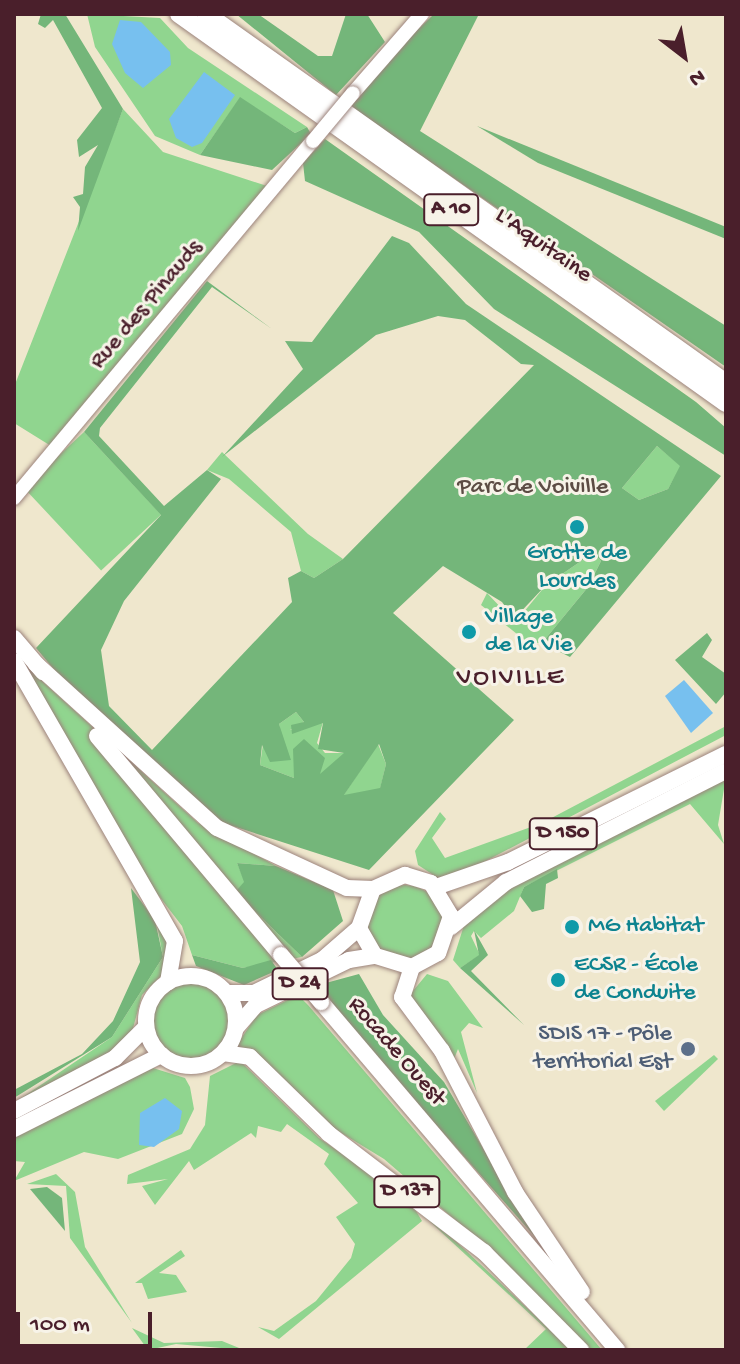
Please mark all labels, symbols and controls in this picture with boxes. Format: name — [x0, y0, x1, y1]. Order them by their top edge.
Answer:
north arrow — [644, 16, 724, 96]
text: N — [684, 62, 709, 91]
road number: A 10 — [423, 192, 479, 228]
street label: L'Aquitaine — [489, 202, 597, 290]
street label: Rue des Pinauds — [84, 234, 210, 376]
park label: Parc de Voiville — [458, 474, 608, 502]
marker: Grotte de Lourdes — [568, 518, 586, 536]
place label: Grotte de Lourdes — [527, 540, 627, 596]
place label: Village de la Vie — [485, 604, 572, 660]
marker: Village de la Vie — [460, 623, 478, 641]
district label: VOIVILLE — [457, 663, 565, 695]
road number: D 150 — [527, 816, 599, 852]
place label: MG Habitat — [588, 913, 703, 941]
marker: MG Habitat — [563, 918, 581, 936]
place label: ECSR - École de Conduite — [574, 952, 698, 1008]
road number: D 24 — [270, 966, 330, 1002]
marker: ECSR - École de Conduite — [549, 971, 567, 989]
street label: Rocade Ouest — [341, 991, 451, 1113]
place label: SDIS 17 - Pôle territorial Est — [534, 1021, 672, 1077]
marker: SDIS 17 - Pôle territorial Est — [679, 1040, 697, 1058]
road number: D 137 — [373, 1174, 441, 1210]
scale bar — [20, 1296, 156, 1346]
text: 100 m — [30, 1311, 90, 1340]

